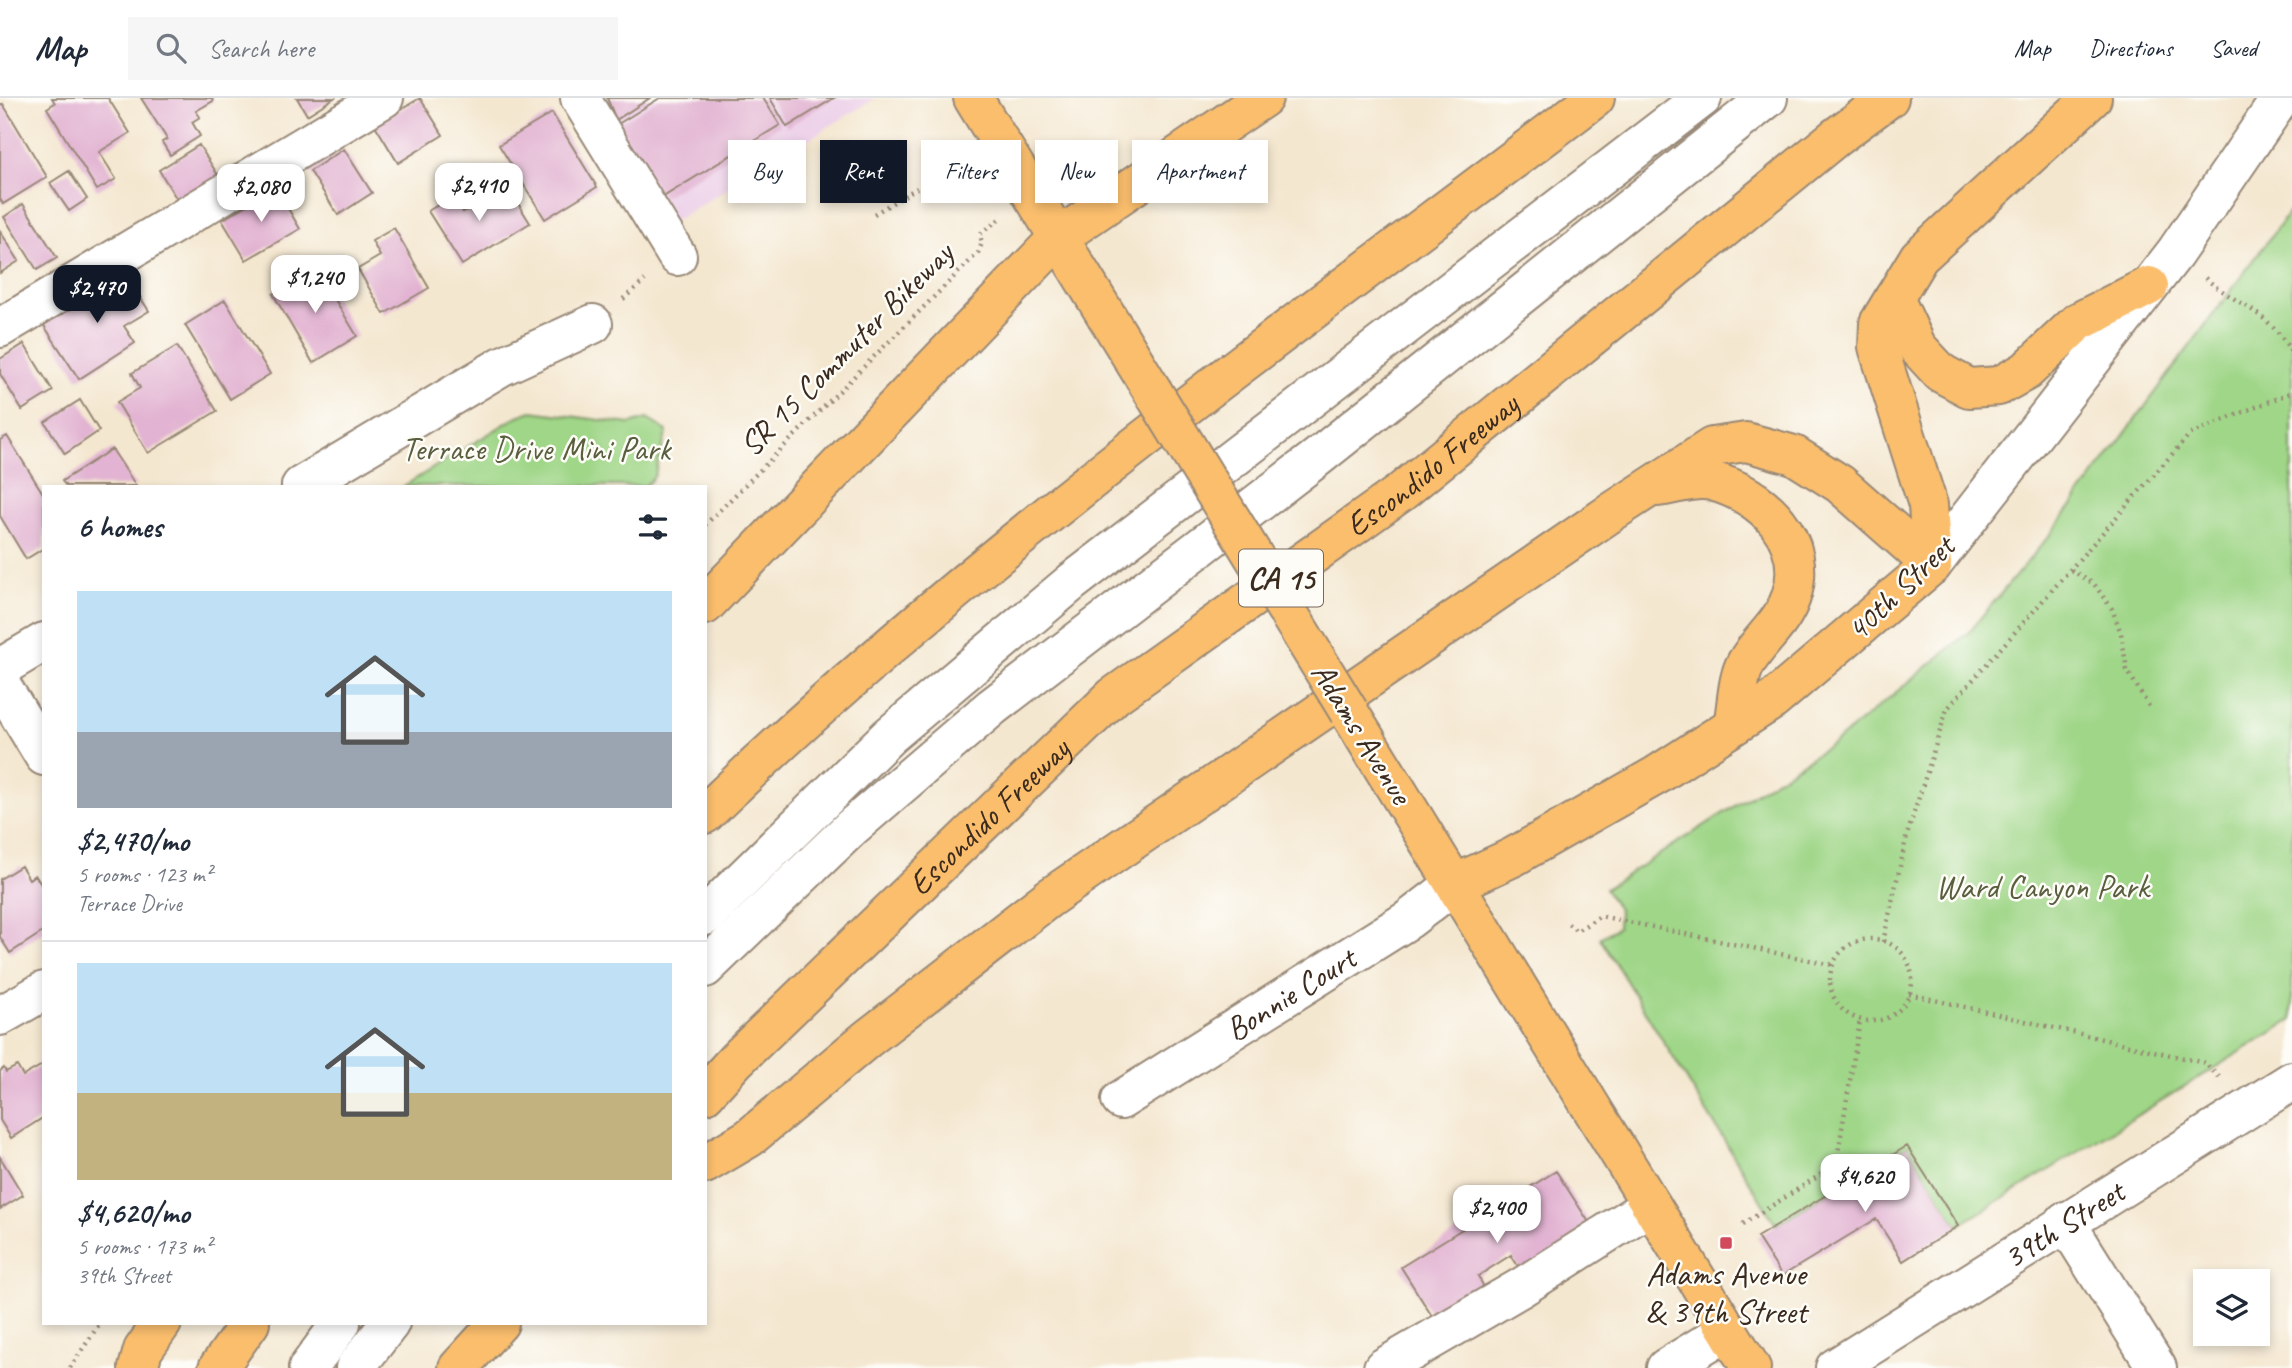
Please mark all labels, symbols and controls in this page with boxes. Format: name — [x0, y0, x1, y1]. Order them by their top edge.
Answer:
search box — [128, 17, 618, 80]
text: Map — [35, 27, 86, 69]
icon: search — [152, 29, 190, 67]
text: Search here — [208, 32, 314, 65]
text: Map — [2014, 33, 2051, 63]
text: Directions — [2089, 33, 2172, 63]
text: Saved — [2210, 33, 2257, 63]
chip: Buy — [728, 140, 806, 203]
chip: Rent — [820, 140, 907, 203]
chip: Filters — [921, 140, 1021, 203]
chip: New — [1035, 140, 1118, 203]
chip: Apartment — [1132, 140, 1268, 203]
pin: $2,080 — [204, 164, 318, 224]
pin: $2,410 — [422, 164, 536, 223]
text: $2,410 — [451, 171, 507, 200]
text: $2,080 — [233, 172, 289, 201]
street label: SR 15 Commuter Bikeway — [730, 231, 964, 465]
pin: $1,240 — [258, 256, 372, 315]
text: $1,240 — [287, 263, 343, 292]
pin: $2,470 — [40, 266, 154, 325]
text: $2,470 — [69, 273, 125, 302]
street label: Escondido Freeway — [1337, 382, 1529, 546]
park label: Terrace Drive Mini Park — [402, 428, 672, 470]
text: 6 homes — [77, 508, 162, 546]
icon: filters — [634, 508, 672, 546]
street label: 40th Street — [1837, 524, 1965, 650]
road number: CA 15 — [1239, 550, 1323, 606]
icon: home — [312, 637, 438, 763]
street label: Adams Avenue — [1302, 654, 1423, 814]
street label: Escondido Freeway — [899, 727, 1081, 904]
text: $2,470/mo — [77, 822, 189, 860]
text: 5 rooms · 123 m² — [77, 860, 212, 889]
park label: Ward Canyon Park — [1935, 866, 2151, 908]
text: Terrace Drive — [77, 889, 182, 918]
street label: Bonnie Court — [1218, 936, 1366, 1050]
icon: home — [312, 1009, 438, 1135]
pin: $4,620 — [1808, 1154, 1922, 1214]
text: $4,620 — [1837, 1162, 1893, 1191]
street label: 39th Street — [1995, 1169, 2135, 1278]
pin: $2,400 — [1440, 1186, 1554, 1245]
text: $2,400 — [1469, 1193, 1525, 1222]
text: $4,620/mo — [77, 1194, 190, 1232]
text: 5 rooms · 173 m² — [77, 1232, 212, 1261]
marker: Adams Avenue & 39th Street — [1718, 1235, 1734, 1251]
place label: Adams Avenue & 39th Street — [1645, 1253, 1810, 1333]
text: 39th Street — [77, 1261, 171, 1290]
map controls — [2193, 1269, 2270, 1346]
button: layers — [2193, 1269, 2270, 1346]

